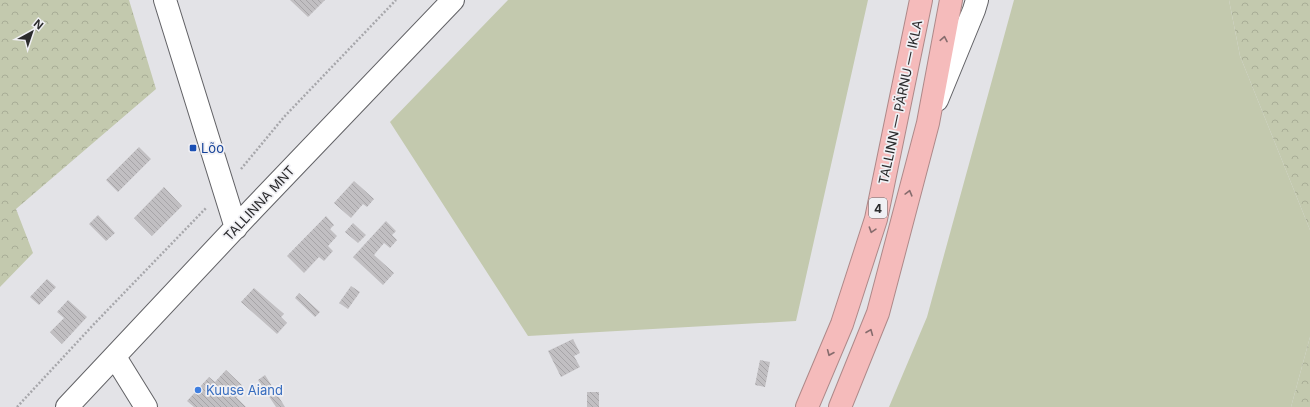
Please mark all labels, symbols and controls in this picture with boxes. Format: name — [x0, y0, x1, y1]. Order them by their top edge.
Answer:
north arrow — [12, 12, 52, 52]
text: N — [31, 16, 46, 32]
street label: TALLINN — PÄRNU — IKLA — [875, 18, 925, 186]
one-way arrow — [939, 36, 947, 42]
place label: Lõo — [201, 140, 224, 156]
marker: Lõo — [188, 143, 198, 153]
street label: TALLINNA MNT — [220, 162, 298, 244]
one-way arrow — [904, 190, 913, 197]
road number: 4 — [869, 198, 887, 218]
one-way arrow — [868, 226, 877, 233]
one-way arrow — [866, 328, 874, 335]
one-way arrow — [827, 348, 835, 356]
place label: Kuuse Aiand — [206, 382, 283, 398]
marker: Kuuse Aiand — [193, 385, 203, 395]

